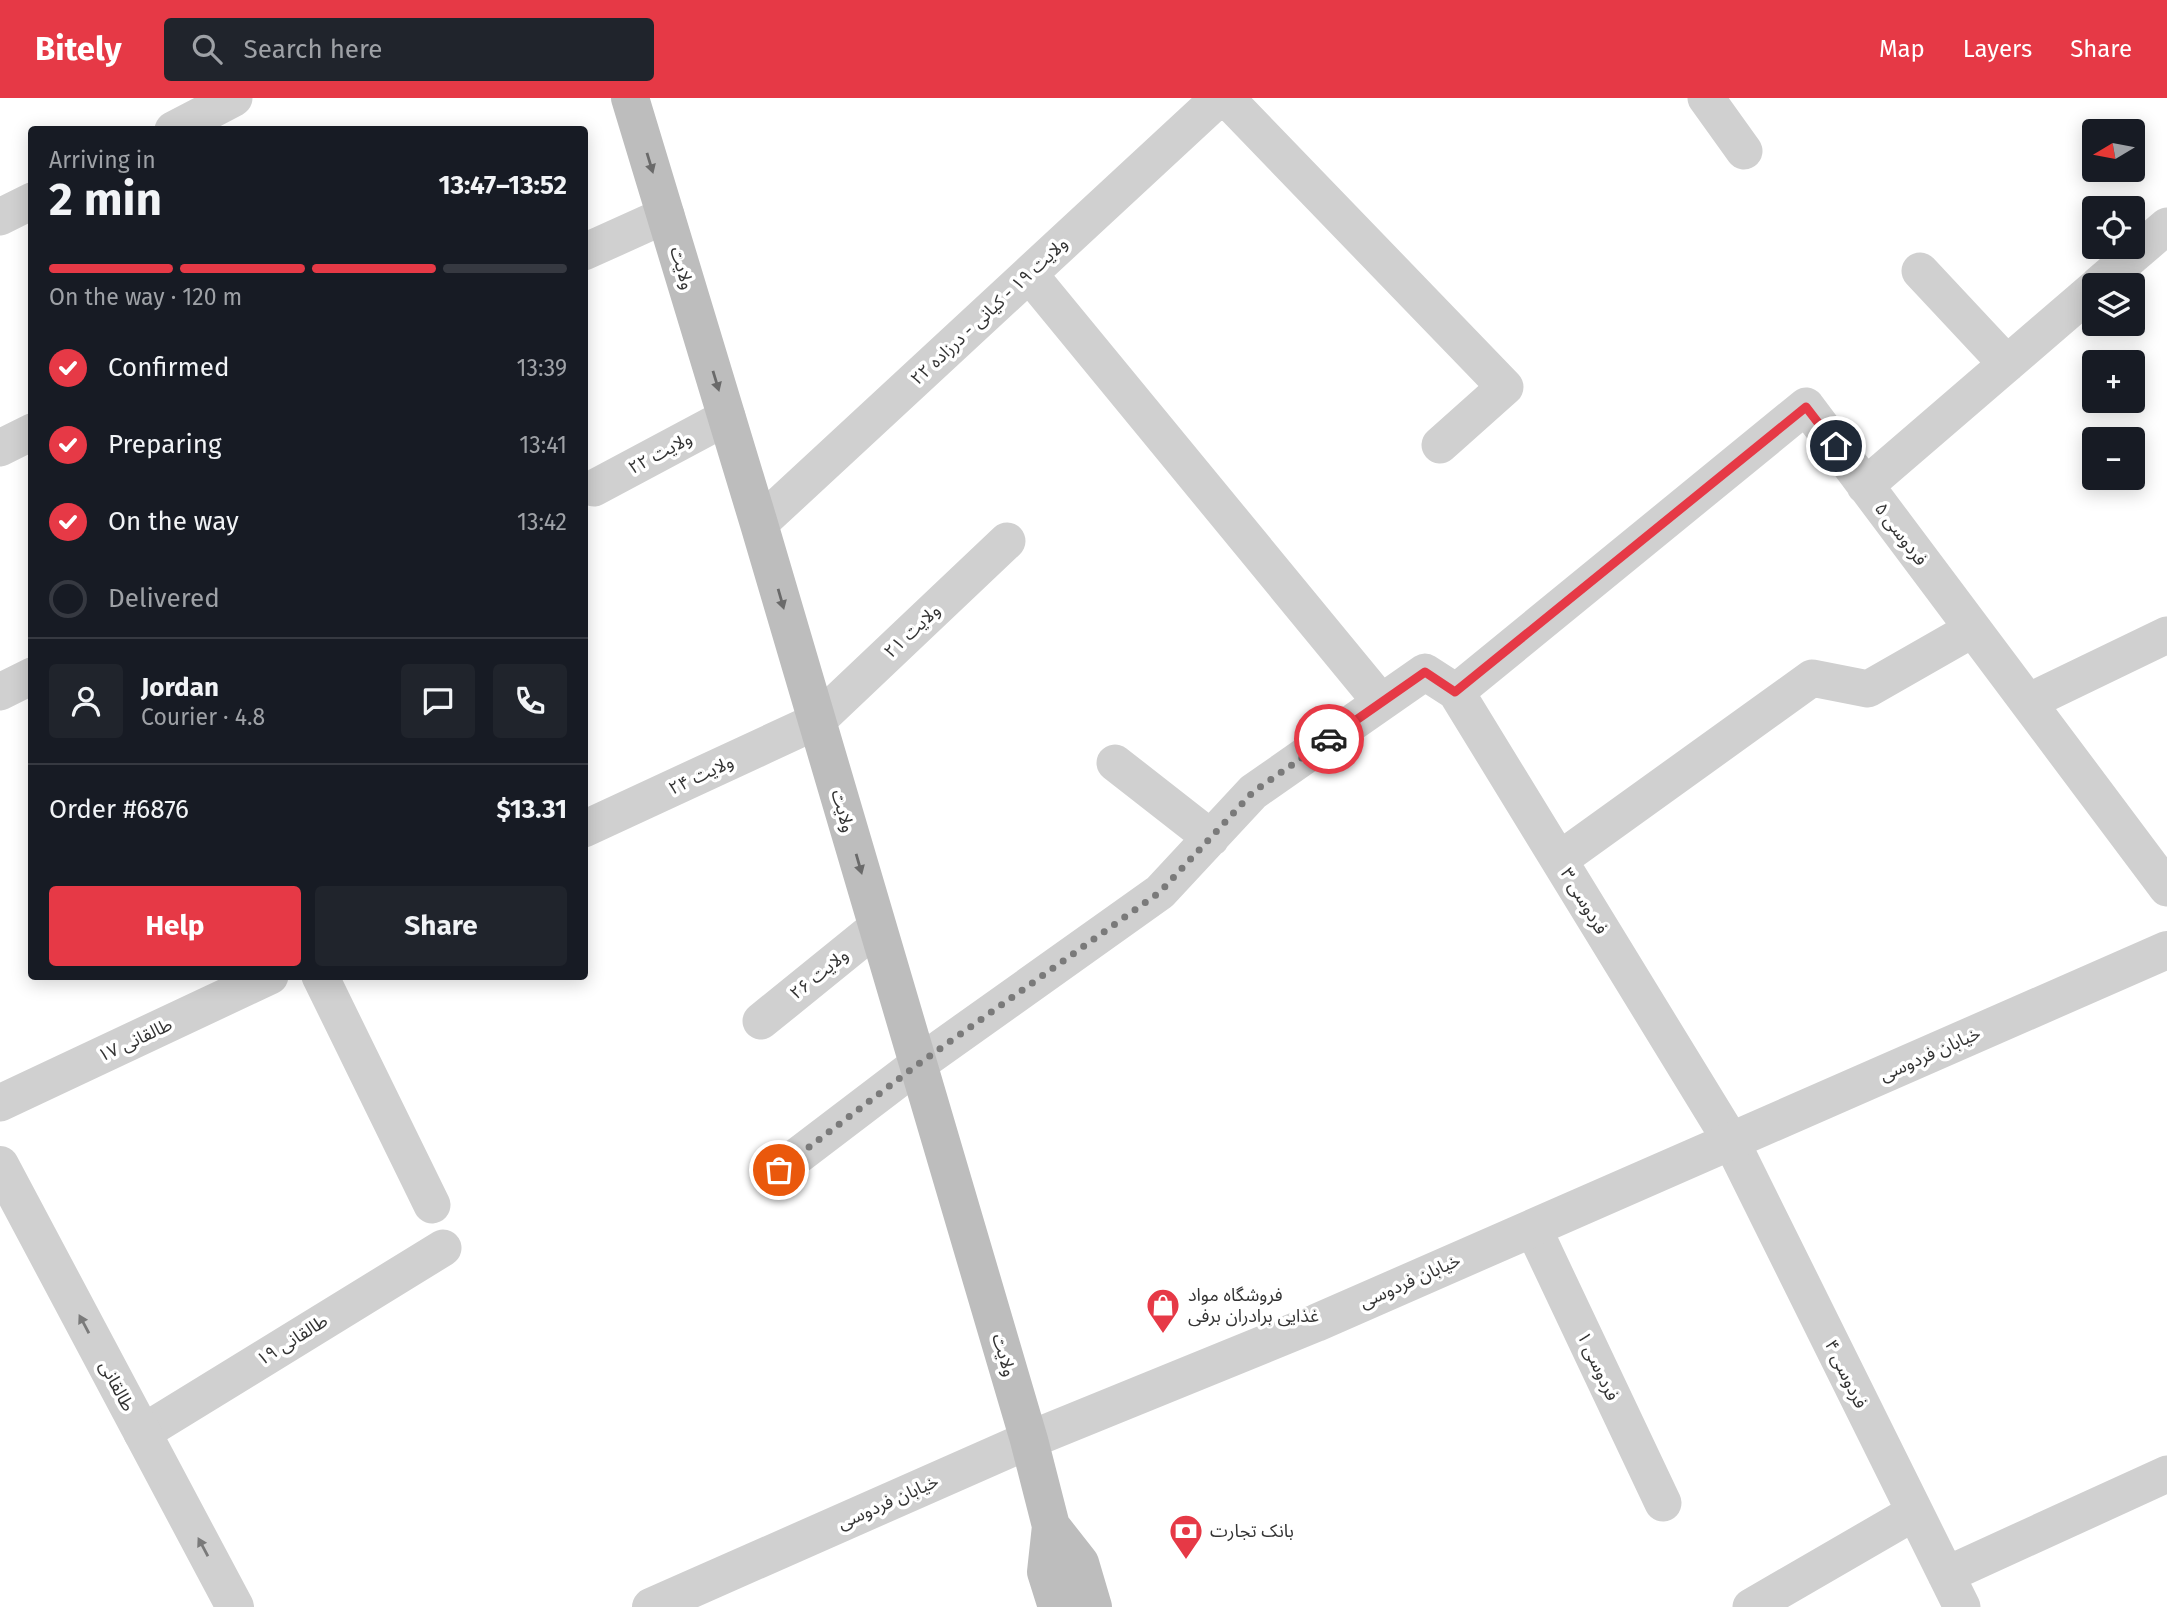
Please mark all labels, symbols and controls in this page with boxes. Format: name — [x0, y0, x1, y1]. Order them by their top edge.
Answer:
search box — [164, 18, 654, 81]
text: Bitely — [35, 29, 122, 69]
icon: search — [188, 30, 226, 68]
text: Search here — [244, 34, 382, 65]
text: Map — [1879, 35, 1925, 63]
text: Layers — [1963, 35, 2032, 63]
text: Share — [2070, 35, 2132, 63]
north arrow — [2082, 119, 2146, 182]
map controls — [2082, 119, 2145, 490]
text: Arriving in — [49, 146, 156, 174]
one-way arrow — [645, 153, 655, 174]
text: 13:47–13:52 — [438, 170, 567, 201]
text: 2 min — [49, 172, 162, 227]
button: locate — [2082, 196, 2145, 259]
street label: ولایت ۱۹ - کیانی - درزاده ۲۲ — [906, 232, 1072, 390]
street label: ولایت — [665, 244, 699, 292]
button: layers — [2082, 273, 2145, 336]
text: On the way · 120 m — [49, 283, 242, 311]
icon: check — [49, 349, 87, 387]
button: + — [2082, 350, 2145, 413]
text: Confirmed — [108, 352, 229, 383]
text: 13:39 — [517, 354, 567, 382]
one-way arrow — [711, 371, 722, 392]
pin — [1806, 416, 1866, 476]
icon: check — [49, 426, 87, 464]
street label: ولایت ۲۲ — [624, 427, 696, 479]
icon: home — [1817, 427, 1855, 465]
button: − — [2082, 427, 2145, 490]
text: Preparing — [108, 429, 221, 460]
text: 13:41 — [519, 431, 567, 459]
street label: فردوسی ۵ — [1870, 498, 1932, 570]
icon: check — [49, 503, 87, 541]
text: On the way — [108, 506, 239, 537]
text: 13:42 — [517, 508, 567, 536]
text: Delivered — [108, 583, 220, 614]
one-way arrow — [777, 589, 787, 610]
street label: ولایت ۲۱ — [879, 599, 945, 663]
button: person — [49, 664, 123, 738]
button: chat — [401, 664, 475, 738]
button: phone — [493, 664, 567, 738]
text: Jordan — [141, 672, 219, 703]
text: Courier · 4.8 — [141, 703, 265, 731]
courier — [1294, 704, 1364, 774]
icon: car — [1310, 720, 1348, 758]
street label: ولایت ۲۴ — [665, 750, 737, 800]
street label: ولایت — [826, 787, 860, 835]
text: Order #6876 — [49, 794, 189, 825]
text: $13.31 — [496, 794, 567, 825]
one-way arrow — [854, 854, 864, 875]
street label: فردوسی ۳ — [1556, 864, 1612, 938]
button: Help — [49, 886, 301, 966]
button: Share — [315, 886, 567, 966]
street label: ولایت ۲۶ — [785, 944, 853, 1004]
street label: طالقانی ۱۷ — [94, 1013, 176, 1067]
street label: خیابان فردوسی — [1876, 1022, 1984, 1086]
pin — [749, 1140, 809, 1200]
icon: bag — [760, 1151, 798, 1189]
street label: خیابان فردوسی — [1356, 1249, 1464, 1313]
place label: فروشگاه مواد غذایی برادران برفی — [1188, 1284, 1319, 1327]
shop icon: فروشگاه مواد غذایی برادران برفی — [1144, 1286, 1182, 1335]
street label: طالقانی ۱۹ — [252, 1310, 332, 1370]
one-way arrow — [79, 1314, 90, 1334]
street label: فردوسی ۱ — [1572, 1328, 1624, 1404]
street label: ولایت — [987, 1331, 1021, 1379]
street label: فردوسی ۴ — [1820, 1336, 1872, 1412]
street label: طالقانی — [95, 1357, 139, 1415]
street label: خیابان فردوسی — [834, 1470, 942, 1534]
bank icon: بانک تجارت — [1167, 1512, 1205, 1561]
place label: بانک تجارت — [1210, 1520, 1294, 1542]
one-way arrow — [197, 1537, 209, 1557]

